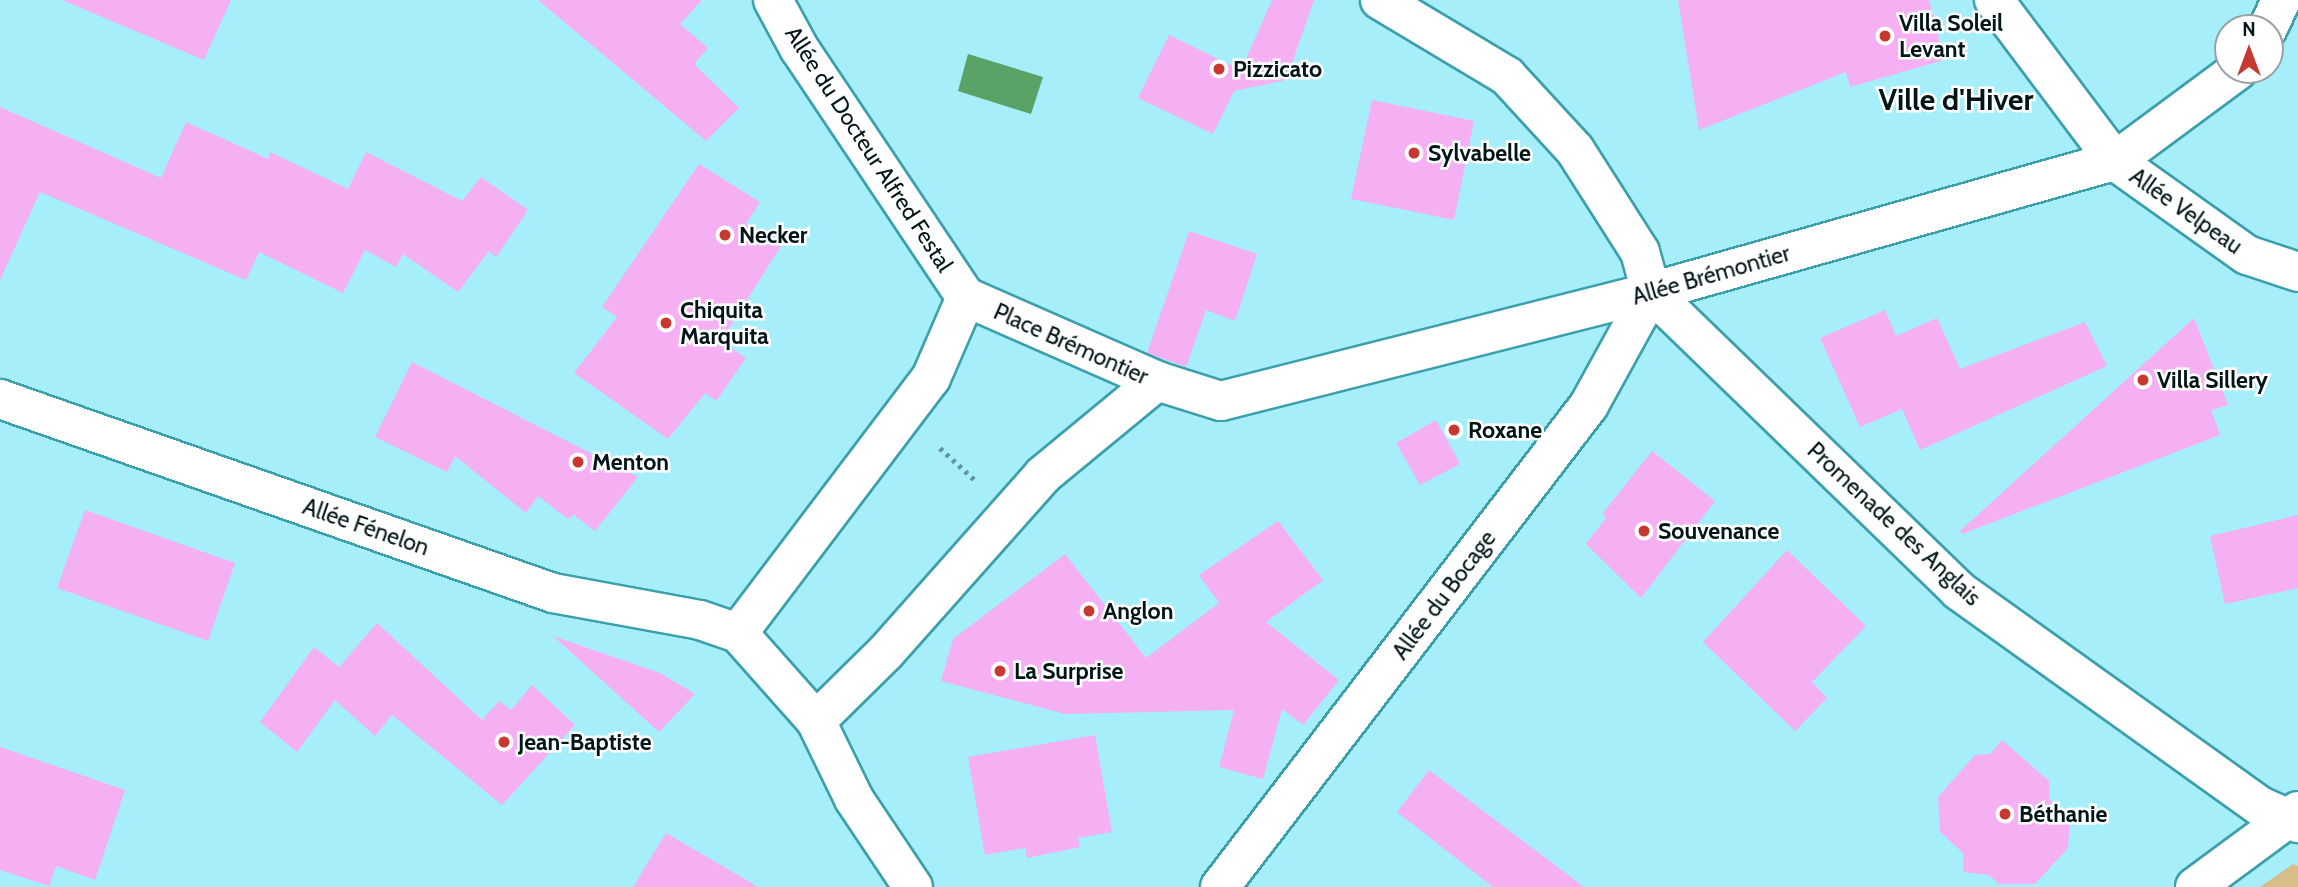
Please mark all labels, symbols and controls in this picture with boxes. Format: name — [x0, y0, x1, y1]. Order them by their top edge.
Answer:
place label: Villa Soleil Levant — [1899, 9, 2003, 63]
north arrow — [2214, 14, 2284, 84]
text: N — [2242, 18, 2256, 41]
street label: Allée du Docteur Alfred Festal — [779, 21, 959, 277]
marker: Villa Soleil Levant — [1877, 28, 1893, 44]
place label: Pizzicato — [1233, 55, 1322, 83]
marker: Pizzicato — [1211, 61, 1227, 77]
district label: Ville d'Hiver — [1879, 82, 2033, 118]
place label: Sylvabelle — [1428, 139, 1531, 167]
marker: Sylvabelle — [1406, 145, 1422, 161]
street label: Allée Velpeau — [2124, 162, 2248, 260]
place label: Necker — [739, 221, 807, 249]
marker: Necker — [717, 227, 733, 243]
street label: Allée Brémontier — [1629, 239, 1793, 311]
place label: Chiquita Marquita — [680, 296, 769, 350]
street label: Place Brémontier — [989, 298, 1153, 390]
marker: Chiquita Marquita — [658, 315, 674, 331]
place label: Villa Sillery — [2157, 366, 2268, 394]
marker: Villa Sillery — [2135, 372, 2151, 388]
place label: Roxane — [1468, 416, 1542, 444]
marker: Roxane — [1446, 422, 1462, 438]
street label: Promenade des Anglais — [1802, 437, 1986, 611]
place label: Menton — [592, 448, 669, 476]
marker: Menton — [570, 454, 586, 470]
street label: Allée Fénelon — [299, 493, 433, 561]
place label: Souvenance — [1658, 517, 1779, 545]
marker: Souvenance — [1636, 523, 1652, 539]
street label: Allée du Bocage — [1386, 525, 1502, 665]
place label: Anglon — [1103, 597, 1173, 625]
marker: Anglon — [1081, 603, 1097, 619]
place label: La Surprise — [1014, 657, 1123, 685]
marker: La Surprise — [992, 663, 1008, 679]
place label: Jean-Baptiste — [518, 728, 652, 756]
marker: Jean-Baptiste — [496, 734, 512, 750]
place label: Béthanie — [2019, 800, 2107, 828]
marker: Béthanie — [1997, 806, 2013, 822]

